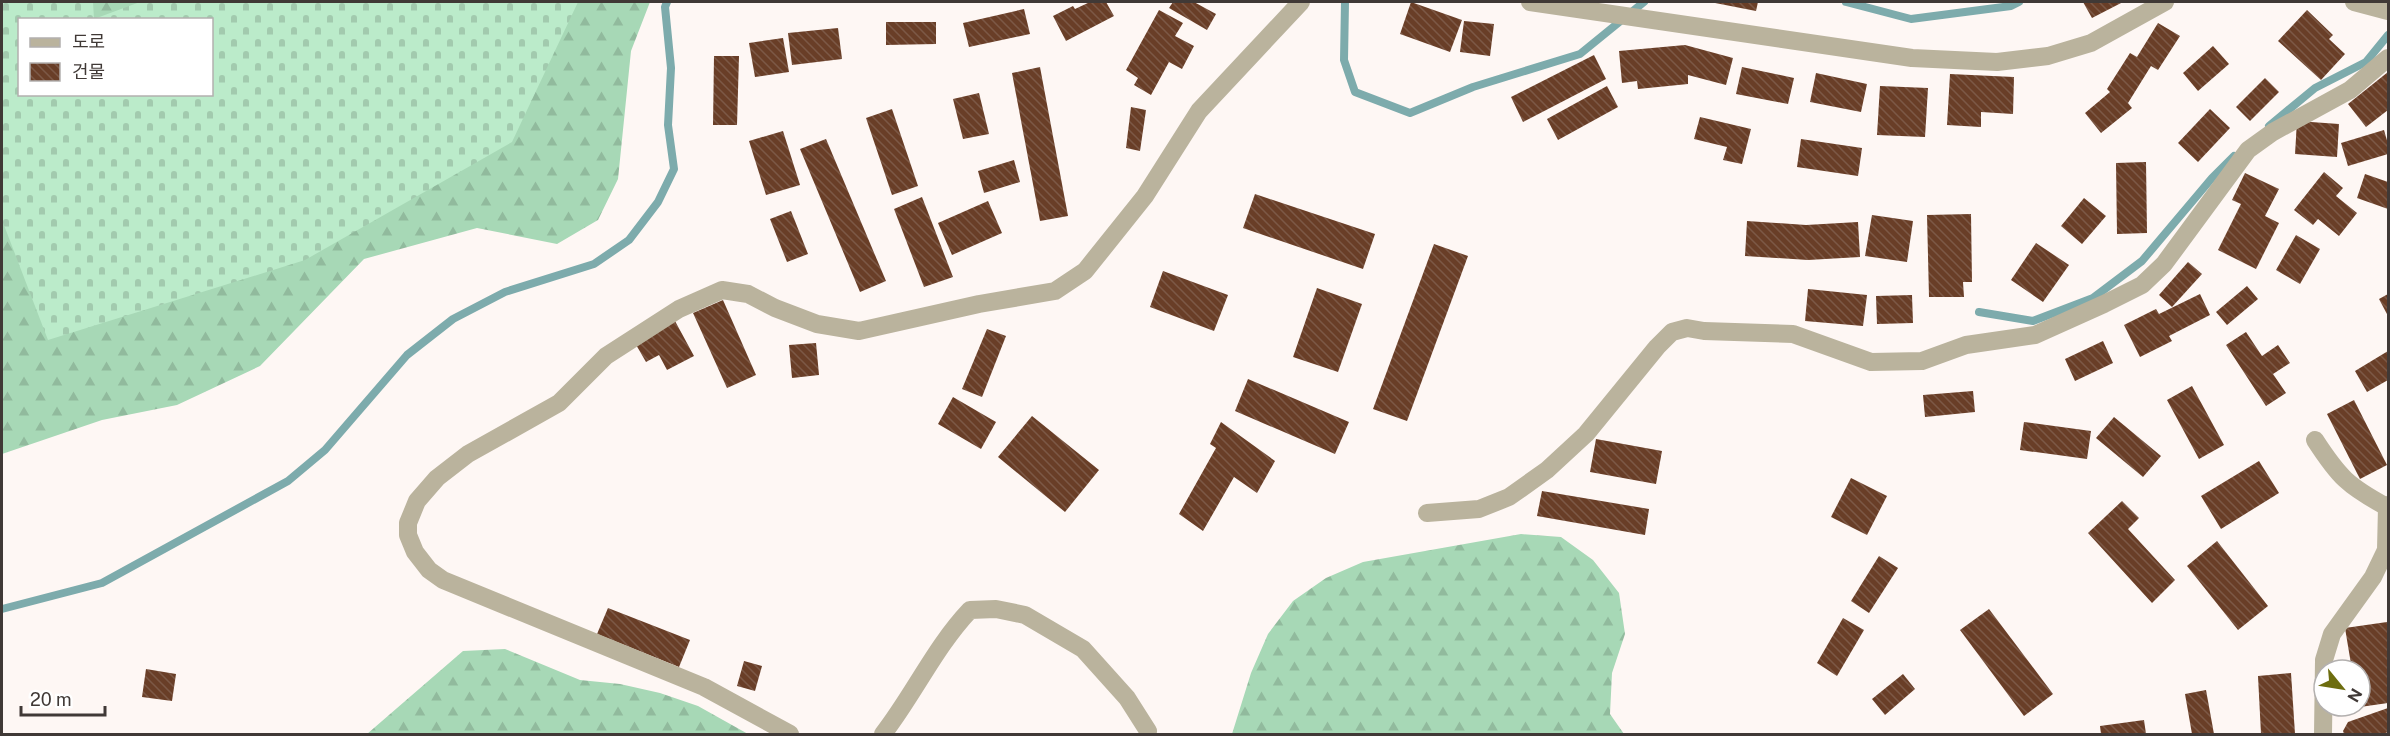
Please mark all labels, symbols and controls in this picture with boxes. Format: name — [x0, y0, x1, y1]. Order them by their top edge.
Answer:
legend — [18, 18, 213, 96]
text: 도로 — [72, 31, 105, 52]
text: 건물 — [72, 61, 105, 82]
north arrow — [2312, 658, 2372, 718]
scale bar — [21, 679, 105, 717]
text: N — [2343, 685, 2366, 705]
text: 20 m — [30, 689, 72, 710]

